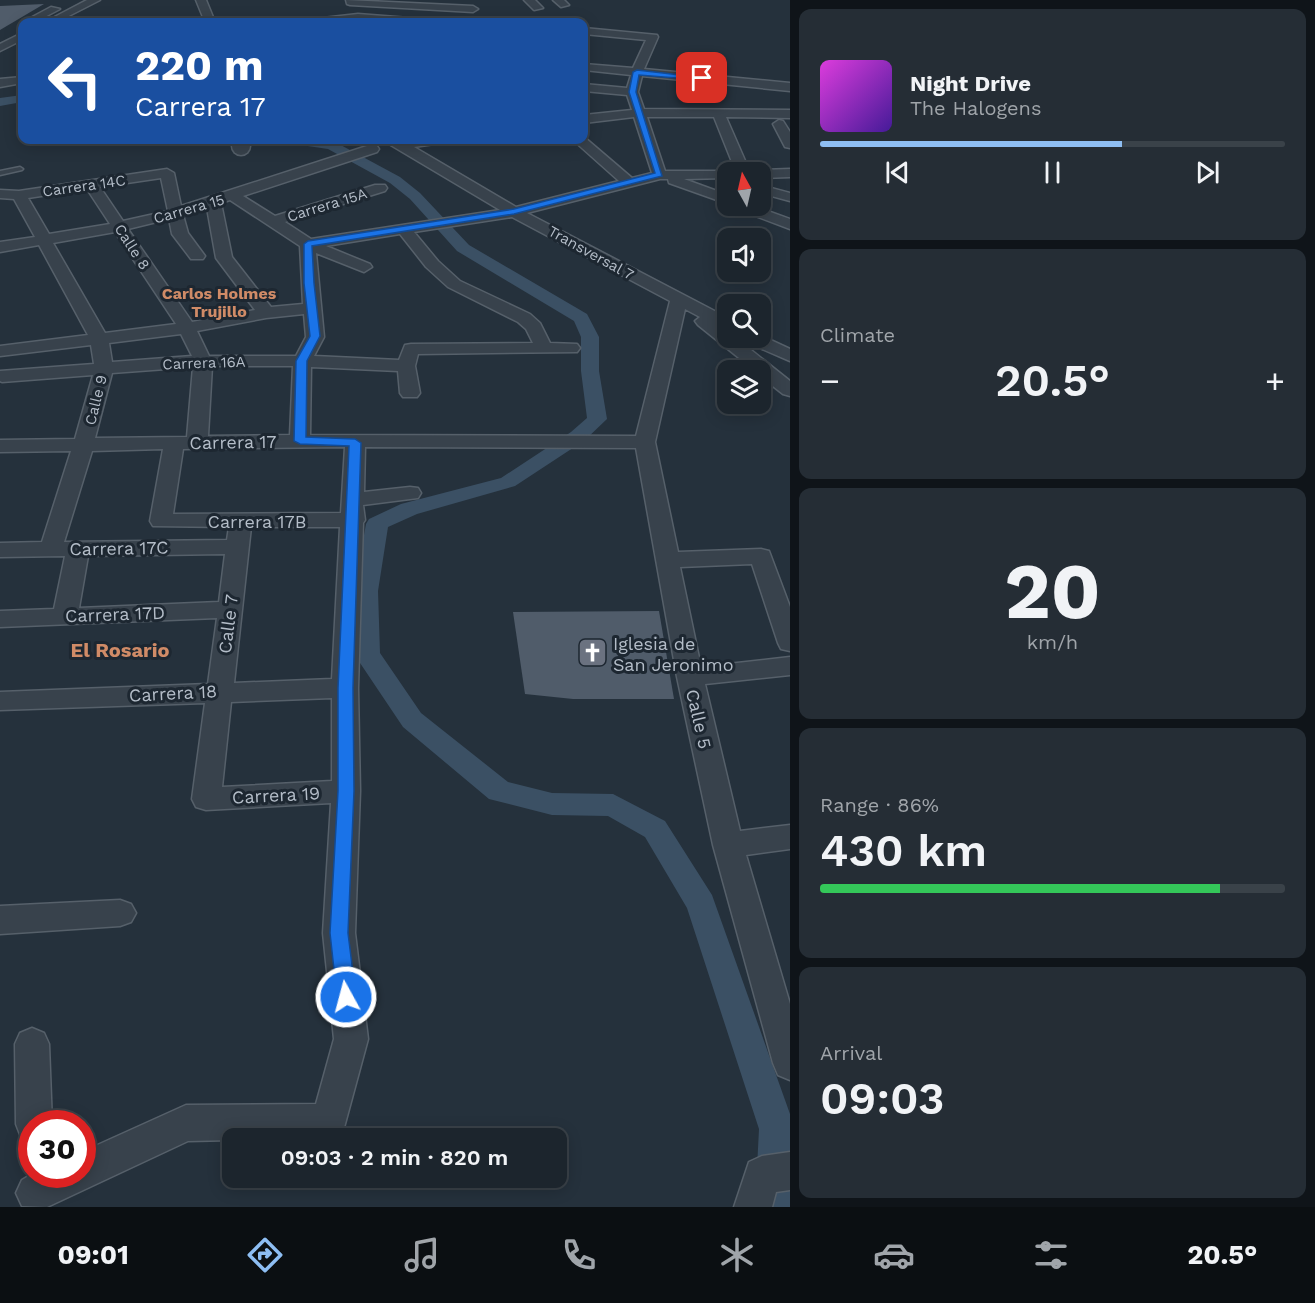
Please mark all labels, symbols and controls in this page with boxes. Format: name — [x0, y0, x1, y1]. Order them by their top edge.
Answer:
text: 220 m — [135, 41, 264, 90]
icon: left — [36, 42, 114, 120]
pin — [676, 52, 727, 103]
icon: arrive — [685, 61, 718, 94]
text: Night Drive — [910, 71, 1031, 96]
text: Carrera 17 — [135, 91, 266, 123]
text: The Halogens — [910, 96, 1042, 120]
icon: previous — [881, 156, 914, 189]
icon: pause — [1036, 156, 1069, 189]
icon: next — [1191, 156, 1224, 189]
north arrow — [717, 162, 771, 216]
map controls — [717, 162, 771, 414]
street label: Carrera 14C — [41, 171, 127, 201]
street label: Carrera 15A — [285, 184, 369, 226]
street label: Carrera 15 — [151, 190, 227, 228]
street label: Calle 8 — [111, 221, 153, 273]
street label: Transversal 7 — [545, 222, 637, 284]
button: sound — [717, 228, 771, 282]
district label: Carlos Holmes Trujillo — [162, 284, 277, 321]
button: search — [717, 294, 771, 348]
text: Climate — [820, 323, 895, 347]
street label: Carrera 16A — [162, 353, 246, 373]
text: 20.5° — [995, 354, 1110, 407]
button: layers — [717, 360, 771, 414]
text: − — [820, 361, 840, 400]
text: + — [1265, 361, 1285, 400]
street label: Calle 9 — [81, 373, 111, 427]
street label: Carrera 17 — [189, 431, 277, 453]
street label: Carrera 17B — [208, 511, 306, 532]
street label: Carrera 17C — [69, 537, 169, 559]
text: 20 — [1004, 545, 1101, 637]
street label: Calle 7 — [214, 593, 242, 655]
street label: Carrera 17D — [65, 602, 165, 626]
text: km/h — [1027, 630, 1078, 654]
place label: Iglesia de San Jeronimo — [613, 633, 734, 675]
church icon: Iglesia de San Jeronimo — [576, 637, 608, 669]
district label: El Rosario — [71, 638, 169, 662]
street label: Carrera 18 — [128, 680, 218, 706]
street label: Calle 5 — [682, 687, 716, 751]
street label: Carrera 19 — [231, 782, 321, 808]
text: Range · 86% — [820, 793, 939, 817]
text: 430 km — [820, 824, 987, 877]
position arrow — [314, 965, 378, 1029]
text: Arrival — [820, 1041, 882, 1065]
text: 09:03 — [820, 1072, 944, 1125]
speed limit sign: 30 — [18, 1110, 96, 1188]
text: 09:03 · 2 min · 820 m — [281, 1145, 508, 1170]
icon: directions — [244, 1234, 286, 1276]
icon: music — [401, 1234, 443, 1276]
icon: phone — [558, 1234, 600, 1276]
icon: climate — [716, 1234, 758, 1276]
icon: car — [873, 1234, 915, 1276]
icon: filters — [1030, 1234, 1072, 1276]
text: 09:01 — [58, 1239, 129, 1271]
text: 20.5° — [1187, 1239, 1257, 1271]

